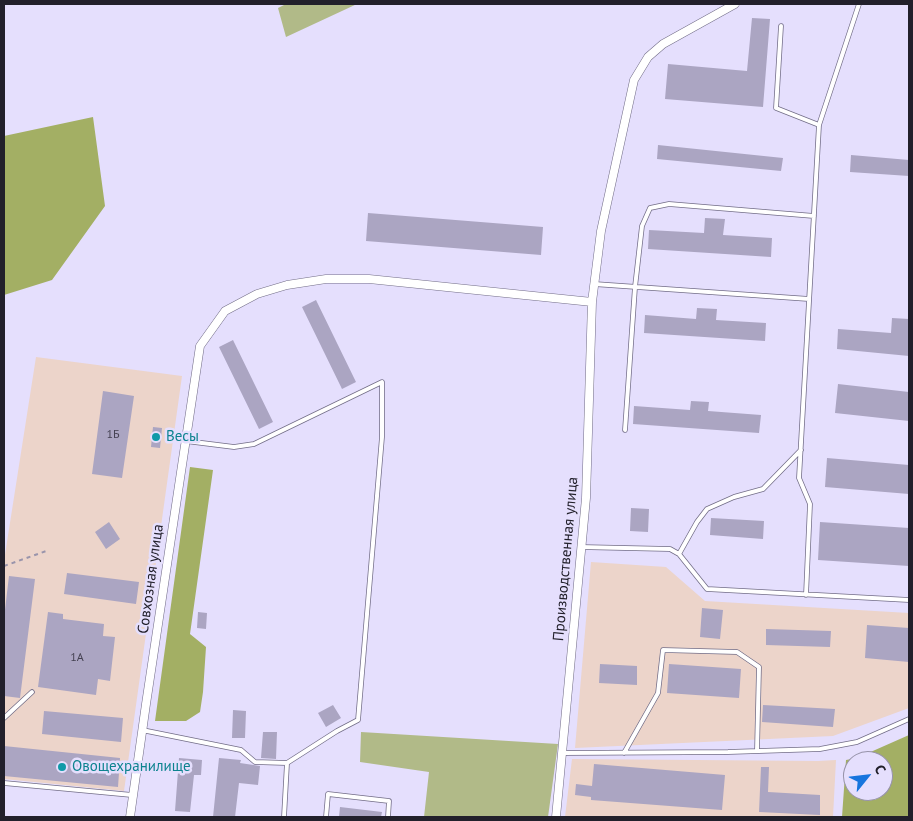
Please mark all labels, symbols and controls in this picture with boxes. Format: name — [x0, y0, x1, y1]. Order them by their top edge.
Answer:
house number: 1Б — [106, 428, 120, 442]
place label: Весы — [166, 428, 199, 446]
marker: Весы — [150, 431, 162, 443]
street label: Производственная улица — [550, 476, 582, 642]
street label: Совхозная улица — [134, 523, 168, 635]
house number: 1А — [70, 651, 84, 665]
north arrow — [843, 751, 893, 801]
place label: Овощехранилище — [72, 758, 191, 776]
marker: Овощехранилище — [56, 761, 68, 773]
text: С — [870, 761, 890, 777]

